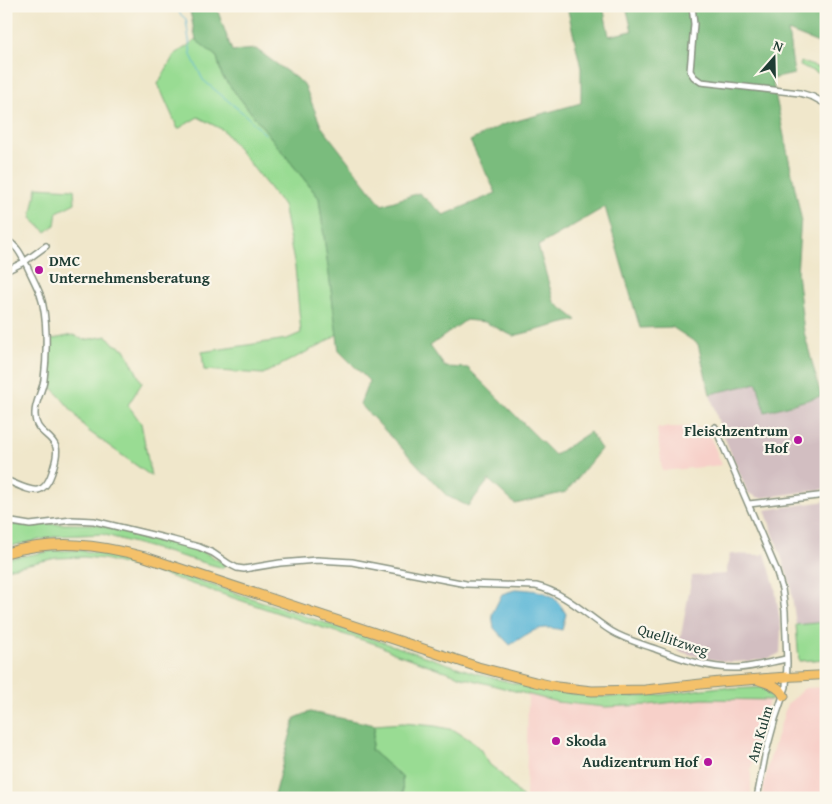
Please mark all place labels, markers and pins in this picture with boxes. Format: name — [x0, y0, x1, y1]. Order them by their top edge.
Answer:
place label: DMC Unternehmensberatung — [49, 250, 210, 288]
marker: DMC Unternehmensberatung — [33, 264, 45, 276]
place label: Fleischzentrum Hof — [684, 420, 790, 458]
marker: Fleischzentrum Hof — [792, 434, 804, 446]
place label: Skoda — [566, 730, 607, 751]
marker: Skoda — [550, 735, 562, 747]
place label: Audizentrum Hof — [582, 751, 700, 772]
marker: Audizentrum Hof — [702, 756, 714, 768]

